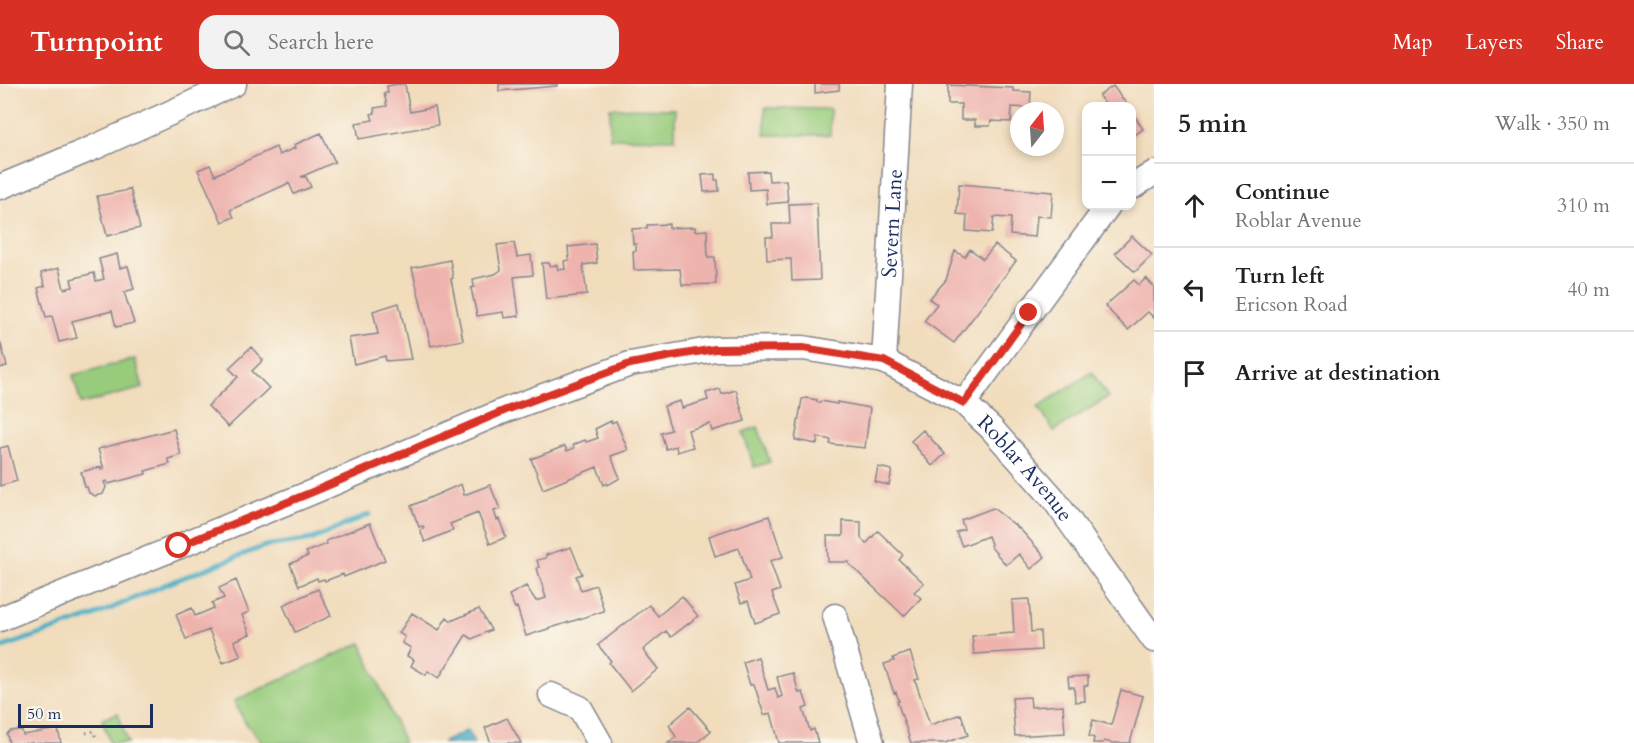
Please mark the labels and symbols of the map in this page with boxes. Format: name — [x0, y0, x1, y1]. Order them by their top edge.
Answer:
north arrow — [1010, 102, 1064, 156]
street label: Severn Lane — [874, 168, 910, 278]
route end — [1015, 299, 1041, 325]
street label: Roblar Avenue — [971, 408, 1080, 527]
route start — [165, 532, 191, 558]
scale bar — [18, 701, 153, 728]

